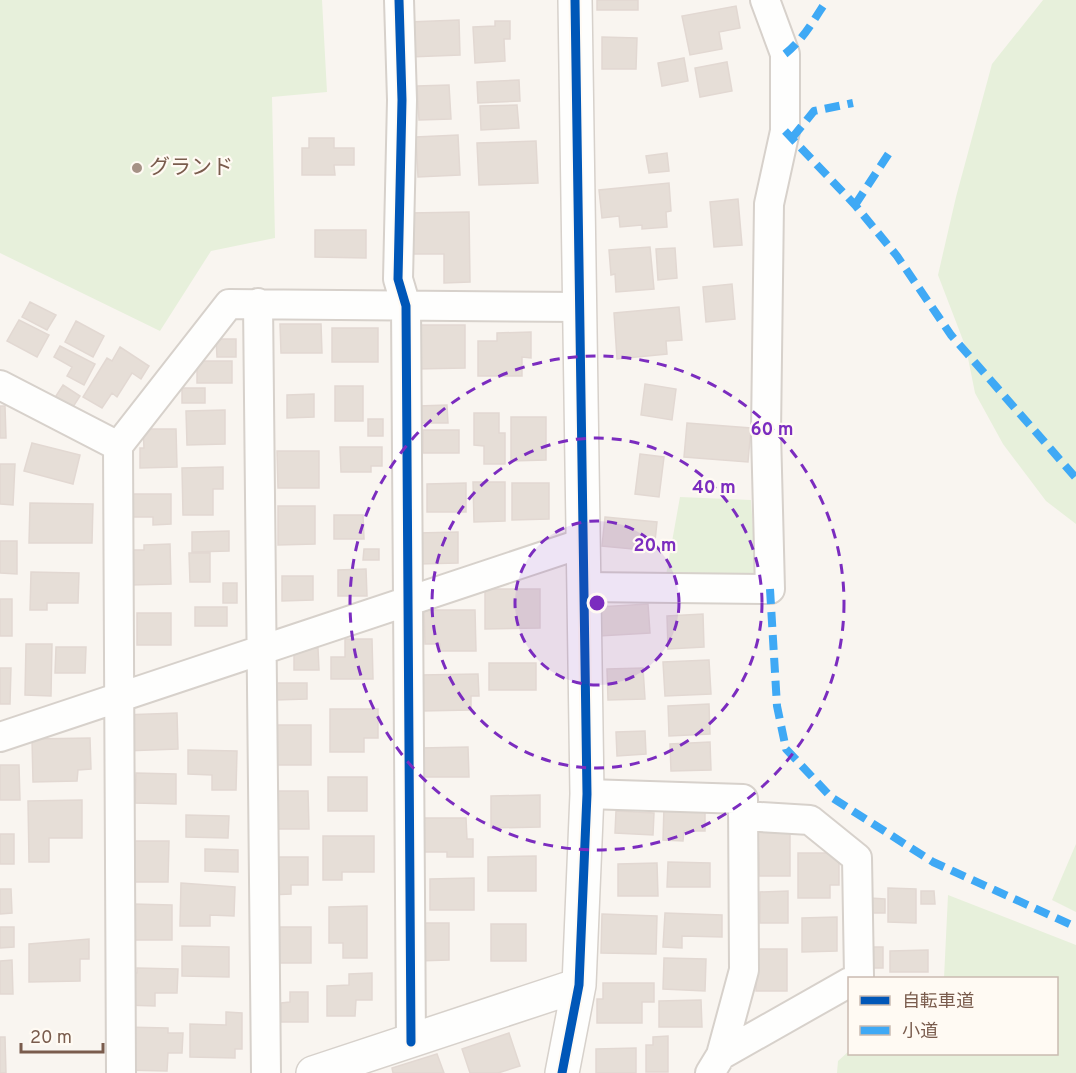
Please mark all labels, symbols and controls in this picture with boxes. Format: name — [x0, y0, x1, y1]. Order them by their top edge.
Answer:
place label: グランド — [149, 155, 233, 182]
marker: グランド — [130, 161, 144, 175]
text: 60 m — [750, 419, 794, 442]
text: 40 m — [692, 477, 736, 500]
text: 20 m — [633, 535, 677, 558]
centre of rings — [587, 593, 607, 613]
legend — [848, 977, 1058, 1055]
text: 自転車道 — [902, 991, 974, 1014]
scale bar — [21, 1016, 104, 1054]
text: 小道 — [902, 1021, 938, 1044]
text: 20 m — [30, 1027, 72, 1050]

